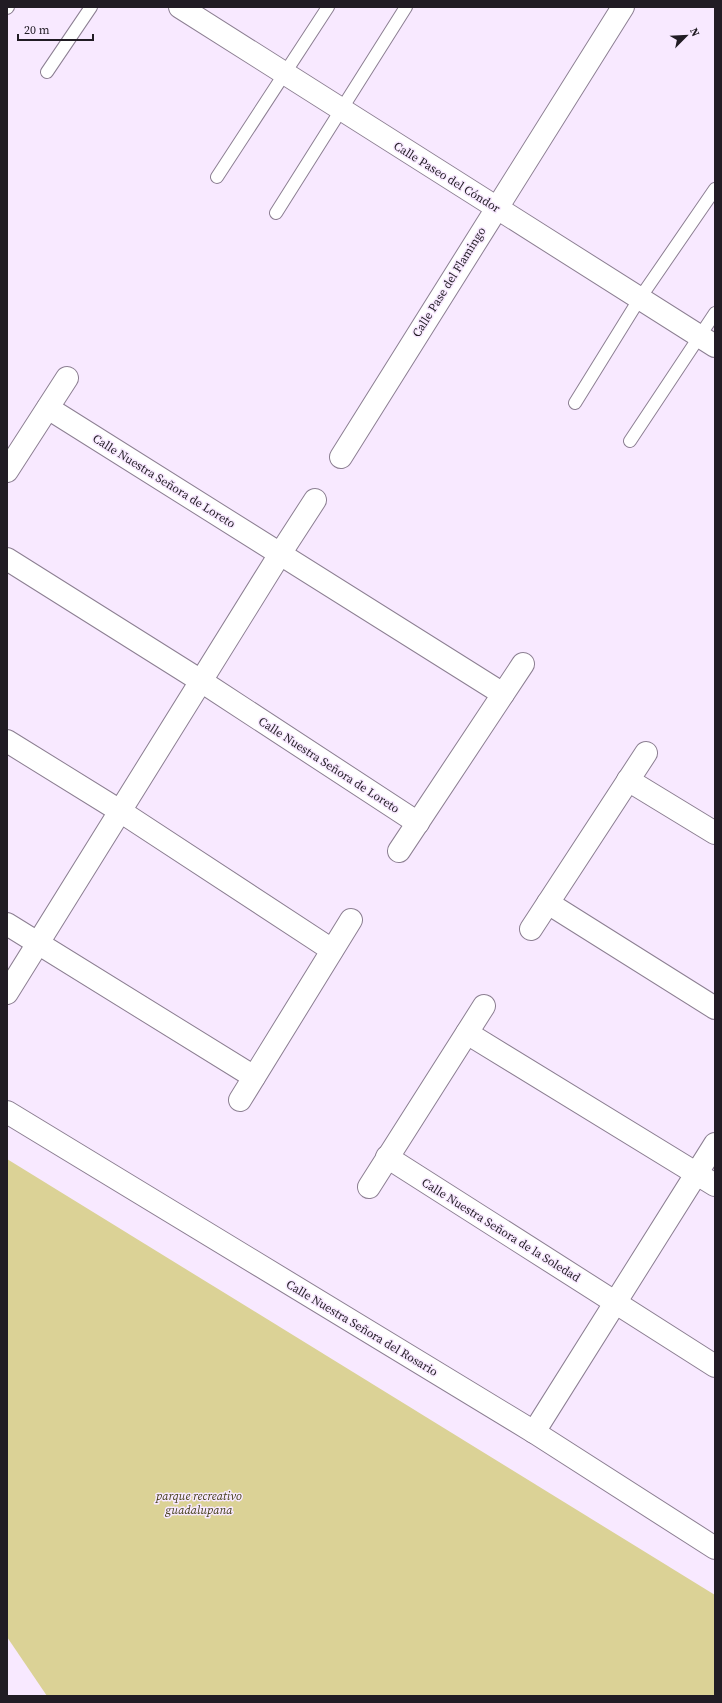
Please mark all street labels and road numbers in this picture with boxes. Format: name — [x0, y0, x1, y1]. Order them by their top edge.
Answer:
street label: Calle Paseo del Cóndor — [391, 138, 503, 216]
street label: Calle Pase del Flamingo — [409, 224, 490, 340]
street label: Calle Nuestra Señora de Loreto — [90, 430, 239, 532]
street label: Calle Nuestra Señora de Loreto — [255, 713, 403, 817]
street label: Calle Nuestra Señora de la Soledad — [419, 1174, 584, 1286]
street label: Calle Nuestra Señora del Rosario — [283, 1276, 441, 1380]

